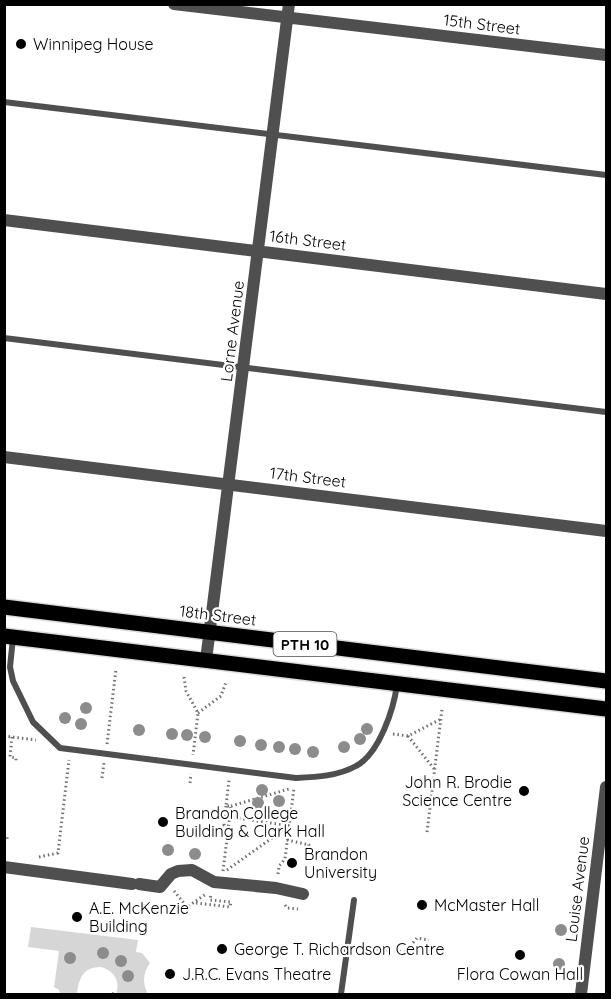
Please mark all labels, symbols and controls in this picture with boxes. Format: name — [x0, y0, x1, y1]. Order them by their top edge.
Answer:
street label: 15th Street — [442, 9, 522, 39]
place label: Winnipeg House — [33, 34, 154, 54]
marker: Winnipeg House — [14, 37, 28, 51]
street label: 16th Street — [268, 225, 348, 255]
street label: Lorne Avenue — [216, 279, 248, 383]
street label: 17th Street — [269, 462, 347, 492]
street label: 18th Street — [178, 600, 258, 630]
road number: PTH 10 — [274, 632, 336, 656]
place label: John R. Brodie Science Centre — [402, 772, 512, 810]
marker: John R. Brodie Science Centre — [517, 784, 531, 798]
place label: Brandon College Building & Clark Hall — [175, 803, 325, 841]
marker: Brandon College Building & Clark Hall — [156, 815, 170, 829]
street label: Louise Avenue — [561, 835, 593, 943]
place label: Brandon University — [304, 844, 377, 882]
marker: Brandon University — [285, 856, 299, 870]
place label: McMaster Hall — [434, 895, 539, 915]
place label: A.E. McKenzie Building — [89, 898, 189, 936]
marker: McMaster Hall — [415, 898, 429, 912]
marker: A.E. McKenzie Building — [70, 910, 84, 924]
place label: George T. Richardson Centre — [234, 939, 445, 959]
marker: George T. Richardson Centre — [215, 942, 229, 956]
marker: Flora Cowan Hall — [513, 948, 527, 962]
place label: J.R.C. Evans Theatre — [182, 964, 331, 984]
place label: Flora Cowan Hall — [457, 964, 583, 984]
marker: J.R.C. Evans Theatre — [163, 967, 177, 981]

